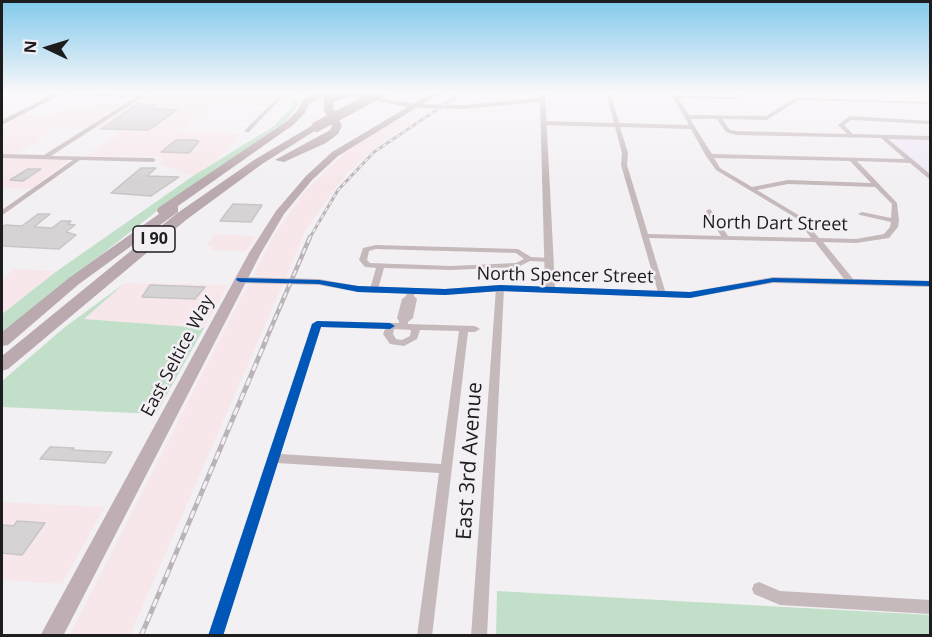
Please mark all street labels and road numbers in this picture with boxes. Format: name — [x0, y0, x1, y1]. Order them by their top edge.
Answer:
street label: North Dart Street — [702, 212, 848, 236]
road number: I 90 — [133, 226, 175, 252]
street label: North Spencer Street — [476, 264, 654, 288]
street label: East Seltice Way — [137, 292, 219, 420]
street label: East 3rd Avenue — [452, 381, 488, 541]

